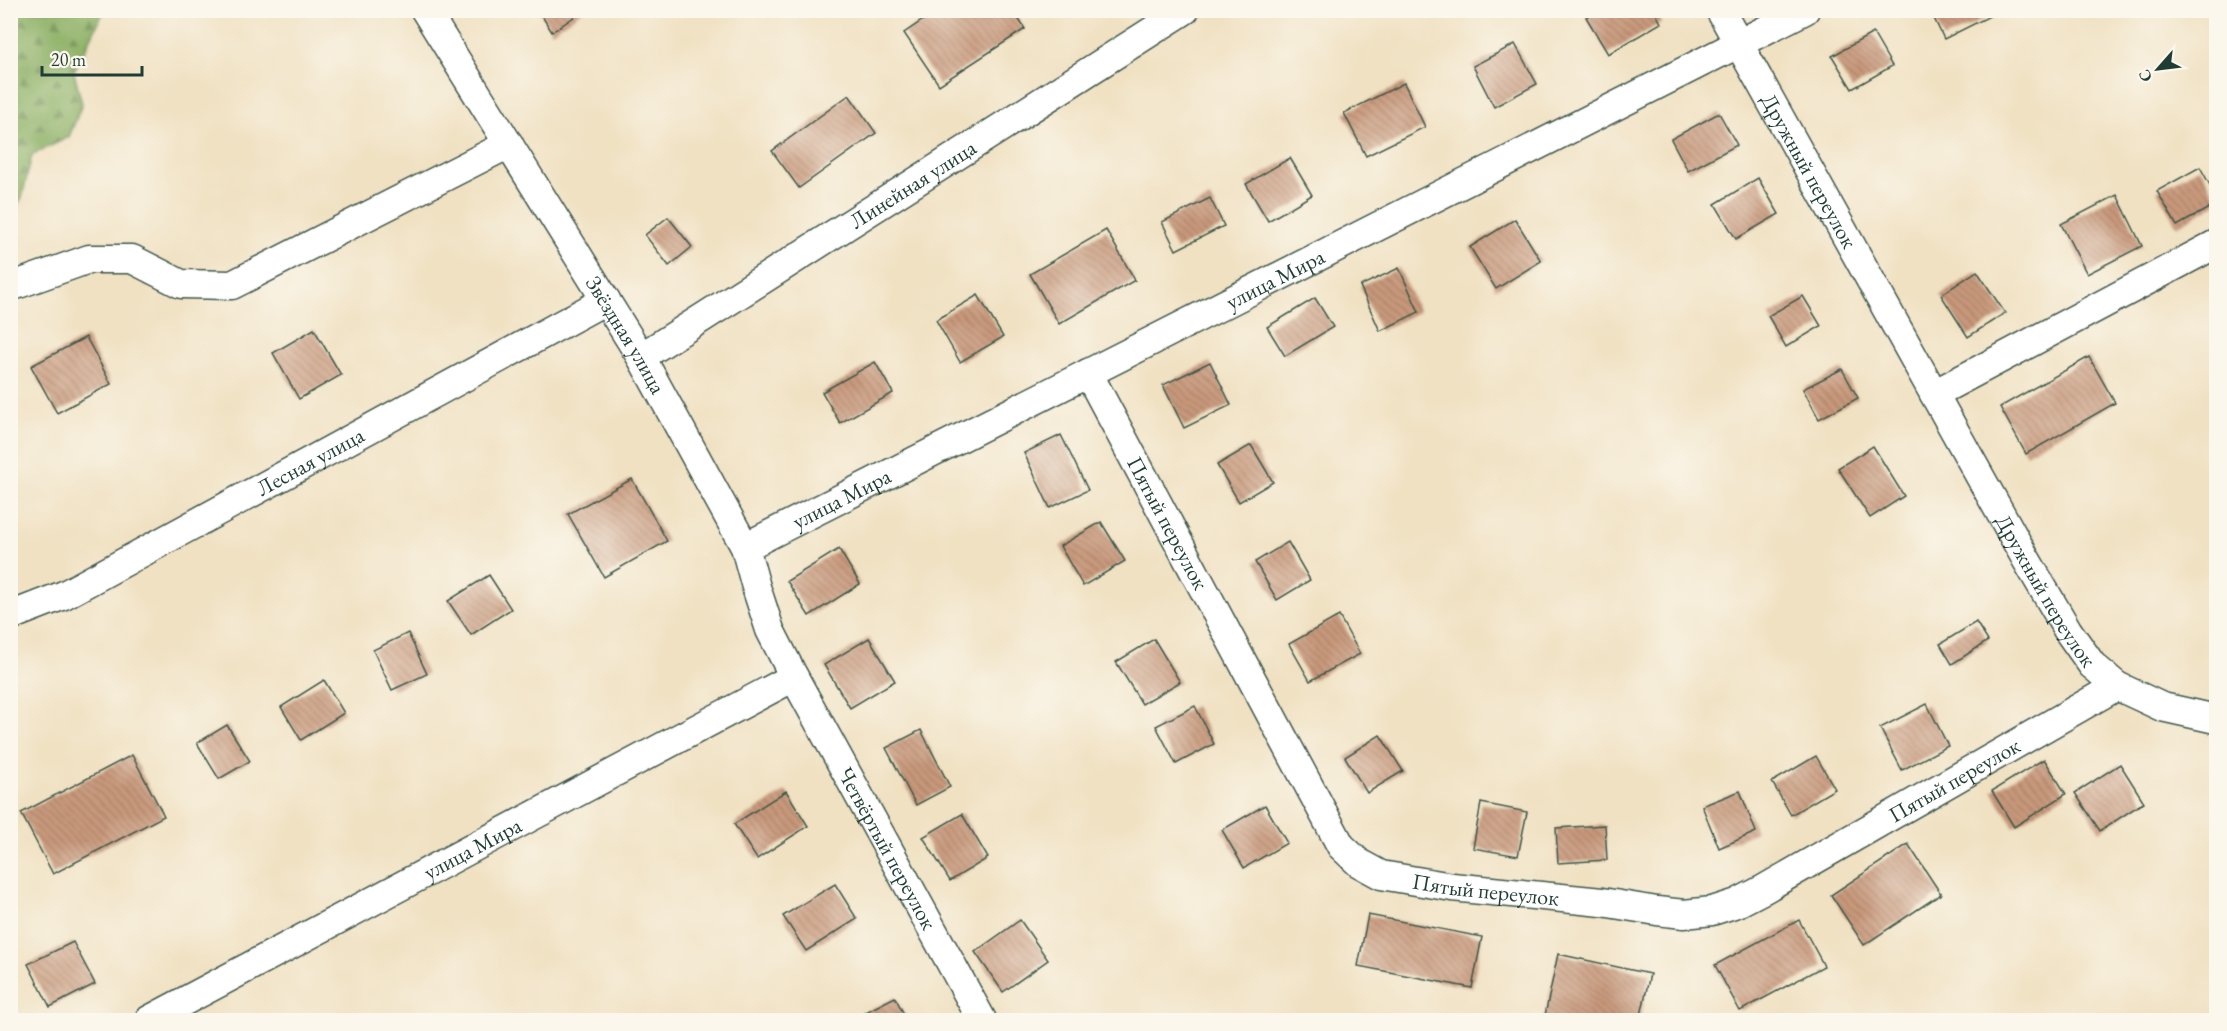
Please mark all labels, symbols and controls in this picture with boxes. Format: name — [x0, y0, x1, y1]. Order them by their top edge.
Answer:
scale bar — [42, 39, 142, 77]
north arrow — [2128, 39, 2188, 99]
text: 20 m — [51, 48, 86, 71]
text: С — [2133, 66, 2157, 86]
street label: Дружный переулок — [1755, 88, 1865, 254]
street label: Линейная улица — [844, 133, 982, 235]
street label: улица Мира — [1221, 241, 1329, 316]
street label: Звёздная улица — [579, 270, 673, 399]
street label: Лесная улица — [251, 420, 369, 502]
street label: Пятый переулок — [1121, 451, 1216, 595]
street label: улица Мира — [787, 461, 896, 535]
street label: Дружный переулок — [1989, 509, 2104, 673]
street label: Пятый переулок — [1883, 730, 2026, 829]
street label: Четвёртый переулок — [832, 762, 944, 935]
street label: улица Мира — [418, 810, 526, 886]
street label: Пятый переулок — [1410, 866, 1561, 912]

